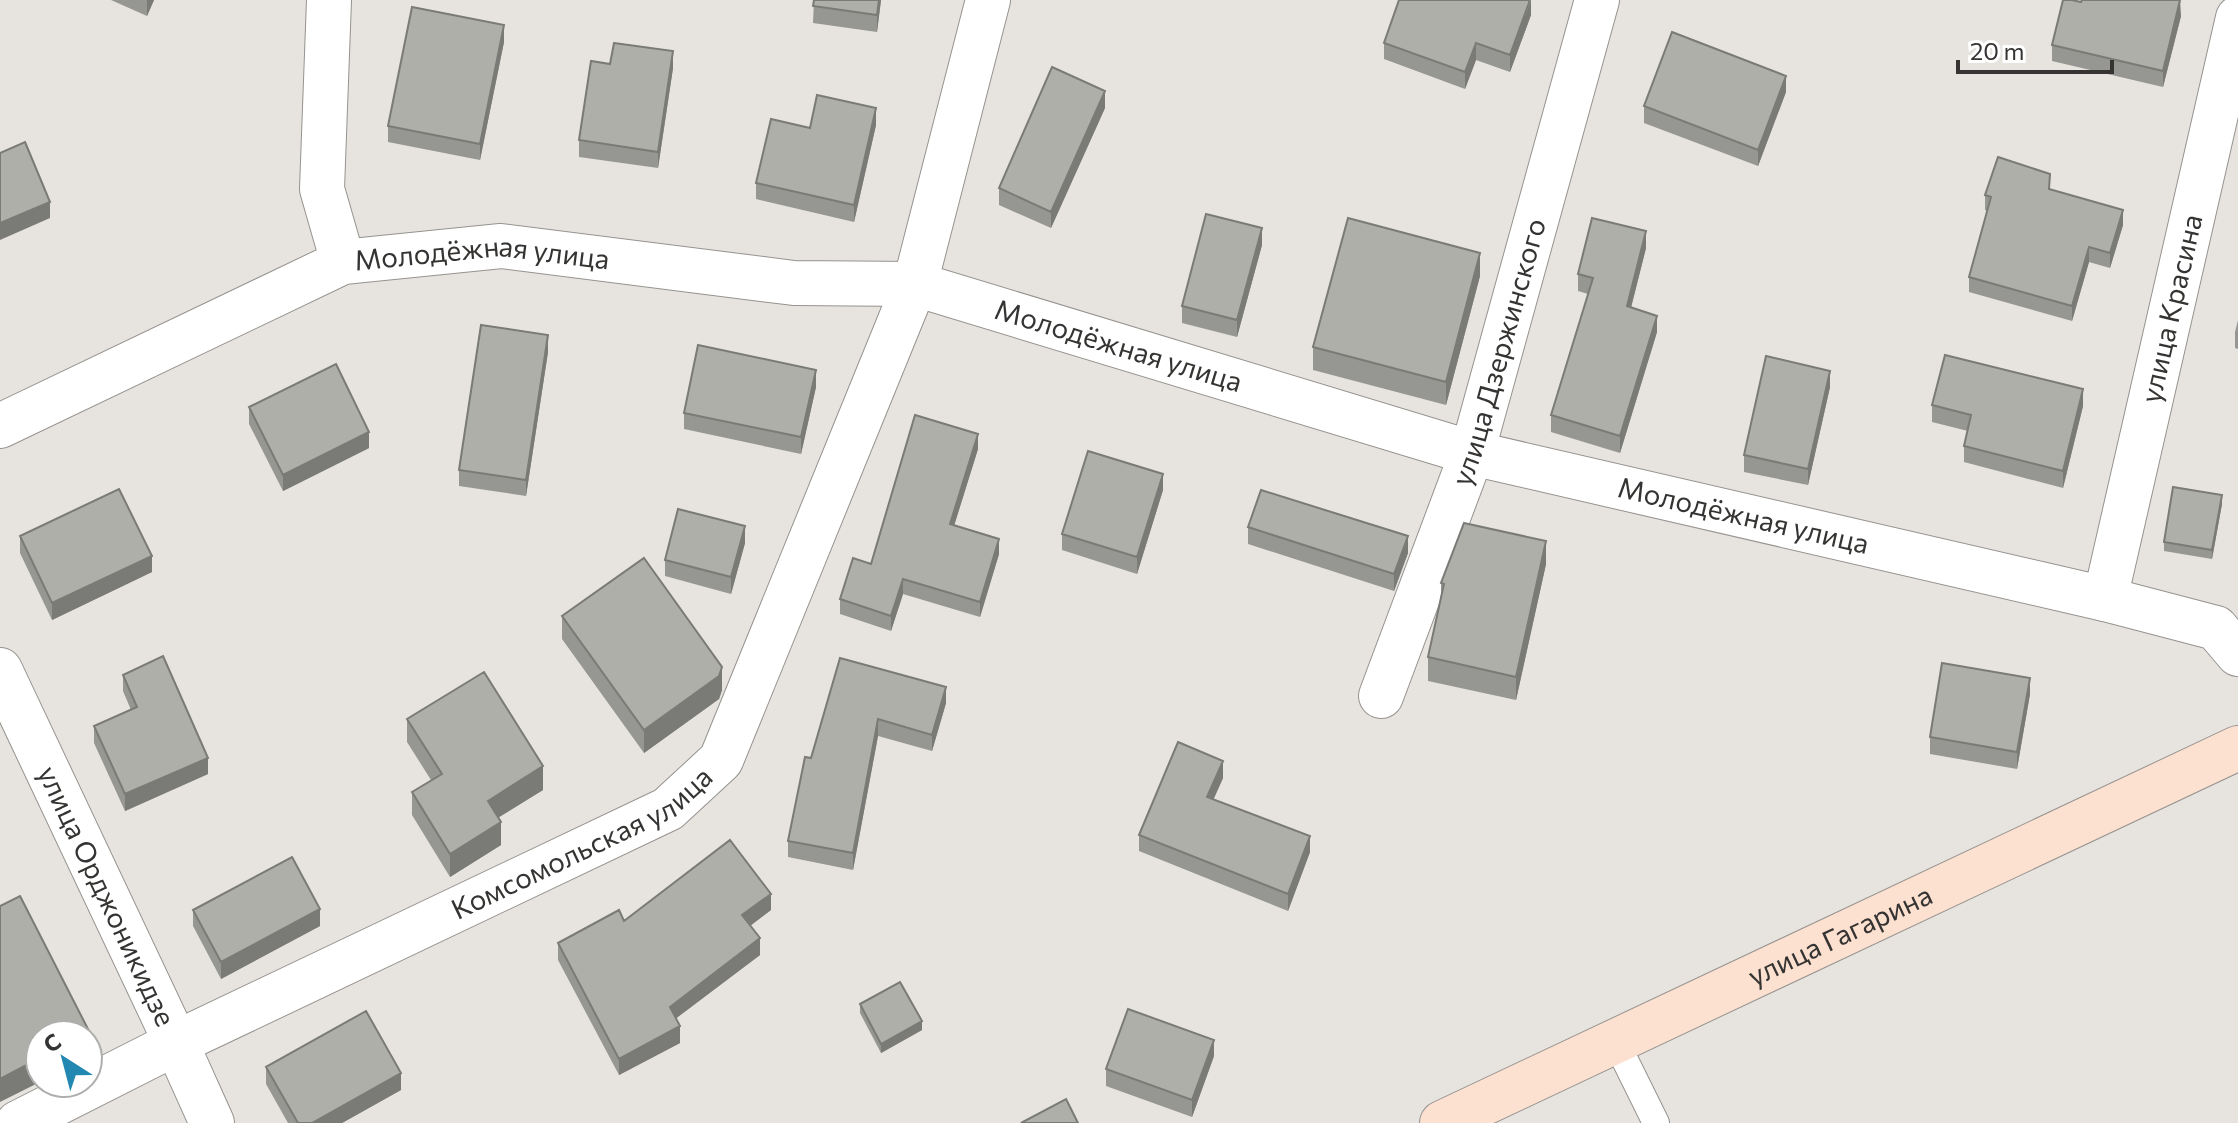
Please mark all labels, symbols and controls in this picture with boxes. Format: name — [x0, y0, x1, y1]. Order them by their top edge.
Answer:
scale bar — [1958, 24, 2112, 74]
text: 20 m — [1970, 36, 2024, 65]
street label: улица Красина — [2133, 211, 2209, 406]
street label: улица Дзержинского — [1443, 214, 1552, 490]
street label: Молодёжная улица — [353, 228, 612, 277]
street label: Молодёжная улица — [991, 291, 1246, 398]
street label: Молодёжная улица — [1615, 469, 1873, 560]
street label: Комсомольская улица — [445, 759, 719, 926]
street label: улица Орджоникидзе — [32, 760, 184, 1031]
street label: улица Гагарина — [1742, 877, 1937, 993]
north arrow — [24, 1019, 104, 1099]
text: С — [38, 1027, 66, 1058]

